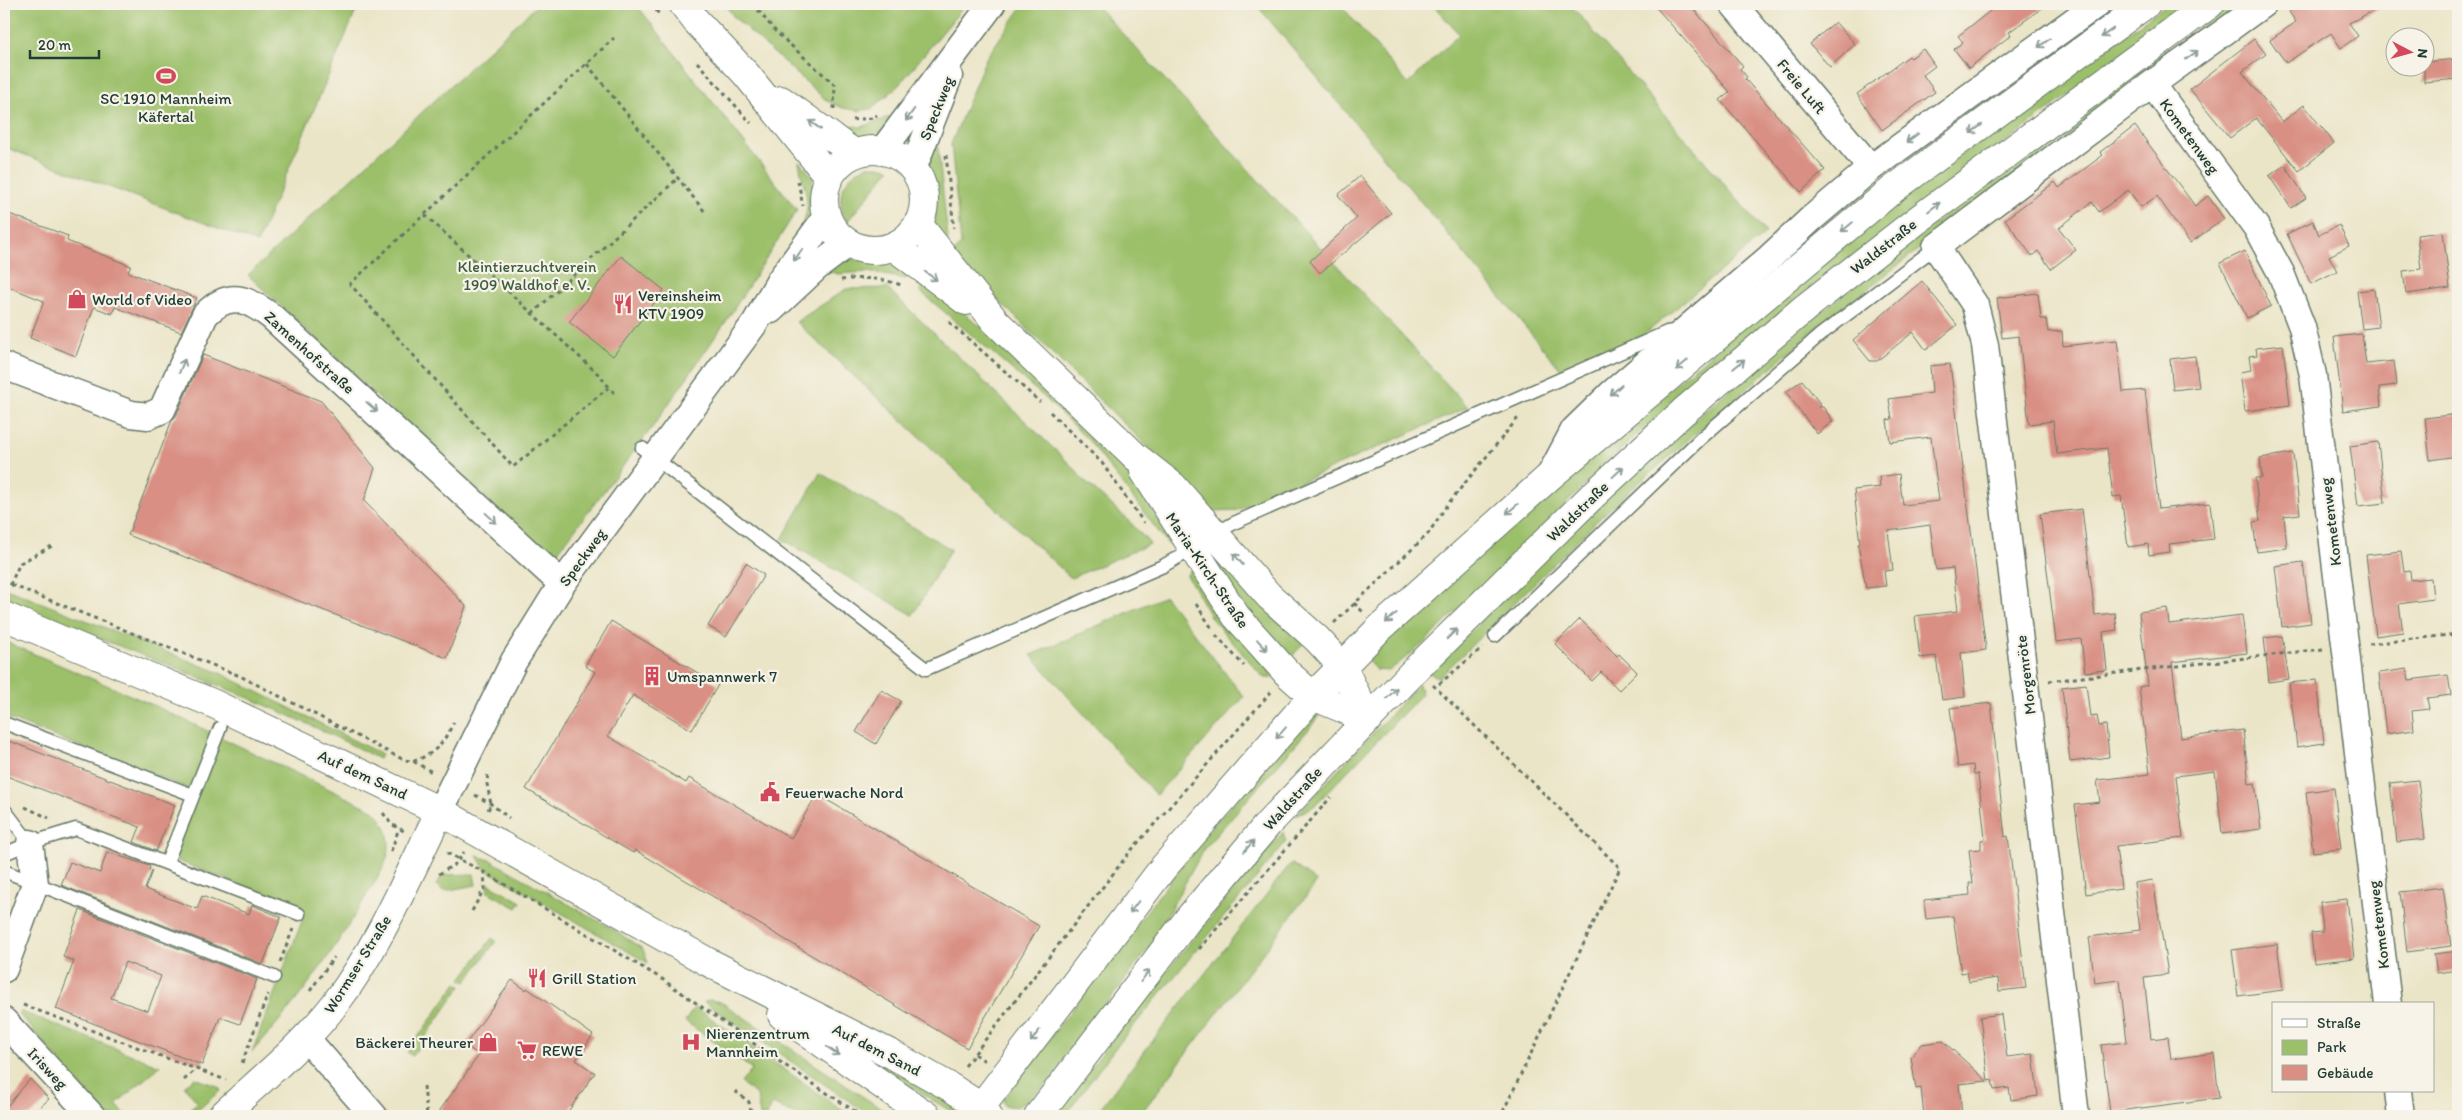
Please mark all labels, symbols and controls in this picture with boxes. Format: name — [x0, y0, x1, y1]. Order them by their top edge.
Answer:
one-way arrow — [2101, 27, 2114, 38]
scale bar — [30, 28, 99, 60]
north arrow — [2384, 28, 2434, 78]
text: 20 m — [38, 36, 72, 54]
one-way arrow — [2037, 38, 2051, 48]
text: N — [2413, 48, 2431, 59]
one-way arrow — [2185, 50, 2199, 60]
street label: Freie Luft — [1773, 55, 1830, 118]
sports icon: SC 1910 Mannheim Käfertal — [155, 65, 177, 87]
street label: Speckweg — [915, 73, 958, 143]
place label: SC 1910 Mannheim Käfertal — [100, 89, 232, 126]
street label: Kometenweg — [2156, 95, 2224, 178]
one-way arrow — [905, 107, 915, 121]
one-way arrow — [809, 120, 822, 131]
one-way arrow — [1970, 123, 1983, 134]
one-way arrow — [1905, 133, 1919, 143]
one-way arrow — [1927, 202, 1941, 212]
street label: Waldstraße — [1846, 214, 1921, 278]
one-way arrow — [1841, 222, 1854, 233]
one-way arrow — [793, 248, 803, 262]
park label: Kleintierzuchtverein 1909 Waldhof e. V. — [458, 257, 597, 294]
one-way arrow — [924, 271, 938, 281]
place label: Vereinsheim KTV 1909 — [638, 286, 721, 323]
shop icon: World of Video — [66, 288, 88, 310]
place label: World of Video — [92, 290, 192, 309]
restaurant icon: Vereinsheim KTV 1909 — [612, 293, 634, 315]
street label: Zamenhofstraße — [261, 307, 359, 398]
one-way arrow — [178, 358, 187, 373]
one-way arrow — [1733, 358, 1746, 369]
one-way arrow — [1675, 359, 1688, 371]
one-way arrow — [1609, 384, 1622, 395]
one-way arrow — [365, 401, 378, 413]
one-way arrow — [1612, 466, 1624, 478]
street label: Kometenweg — [2316, 476, 2345, 567]
street label: Waldstraße — [1542, 477, 1613, 546]
one-way arrow — [1505, 503, 1518, 515]
street label: Maria-Kirch-Straße — [1162, 509, 1253, 632]
one-way arrow — [484, 512, 497, 524]
street label: Speckweg — [555, 524, 610, 590]
one-way arrow — [1233, 553, 1244, 566]
one-way arrow — [1384, 612, 1397, 623]
one-way arrow — [1445, 628, 1458, 640]
street label: Morgenröte — [2011, 634, 2040, 716]
one-way arrow — [1256, 638, 1267, 651]
building icon: Umspannwerk 7 — [641, 665, 663, 687]
place label: Umspannwerk 7 — [667, 667, 777, 686]
one-way arrow — [1386, 688, 1398, 700]
one-way arrow — [1275, 727, 1287, 740]
street label: Auf dem Sand — [315, 745, 411, 804]
street label: Waldstraße — [1259, 762, 1326, 834]
public building icon: Feuerwache Nord — [759, 781, 781, 803]
place label: Feuerwache Nord — [785, 783, 904, 802]
one-way arrow — [1244, 840, 1255, 853]
street label: Kometenweg — [2364, 879, 2393, 970]
one-way arrow — [1129, 900, 1139, 914]
street label: Wormser Straße — [320, 912, 395, 1017]
restaurant icon: Grill Station — [526, 967, 548, 989]
place label: Grill Station — [552, 969, 636, 988]
one-way arrow — [1139, 970, 1150, 983]
legend — [2272, 1002, 2434, 1092]
text: Straße — [2317, 1014, 2361, 1032]
street label: Auf dem Sand — [829, 1019, 925, 1080]
place label: Nierenzentrum Mannheim — [706, 1024, 810, 1061]
one-way arrow — [1030, 1029, 1041, 1042]
shop icon: Bäckerei Theurer — [477, 1031, 499, 1053]
hospital icon: Nierenzentrum Mannheim — [680, 1031, 702, 1053]
place label: Bäckerei Theurer — [355, 1033, 474, 1052]
text: Park — [2317, 1038, 2347, 1056]
supermarket icon: REWE — [516, 1039, 538, 1061]
place label: REWE — [542, 1041, 583, 1060]
street label: Irisweg — [24, 1043, 72, 1094]
one-way arrow — [826, 1046, 840, 1056]
text: Gebäude — [2317, 1064, 2374, 1082]

